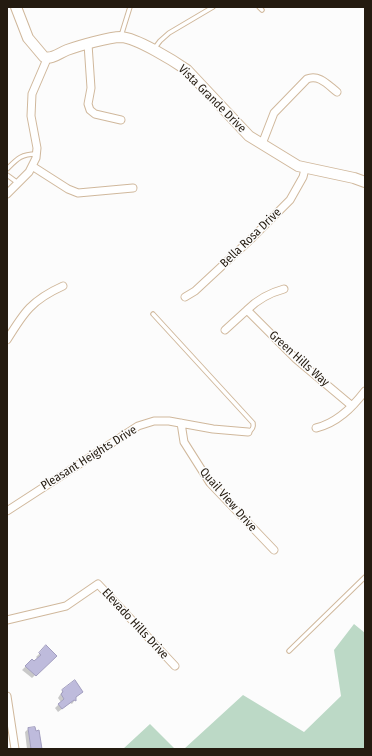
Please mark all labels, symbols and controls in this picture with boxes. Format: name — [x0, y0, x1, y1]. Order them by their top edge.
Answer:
street label: Vista Grande Drive — [175, 62, 249, 136]
street label: Bella Rosa Drive — [217, 205, 285, 271]
street label: Green Hills Way — [266, 328, 332, 390]
street label: Pleasant Heights Drive — [38, 423, 140, 493]
street label: Quail View Drive — [196, 465, 260, 535]
street label: Elevado Hills Drive — [99, 586, 171, 662]

